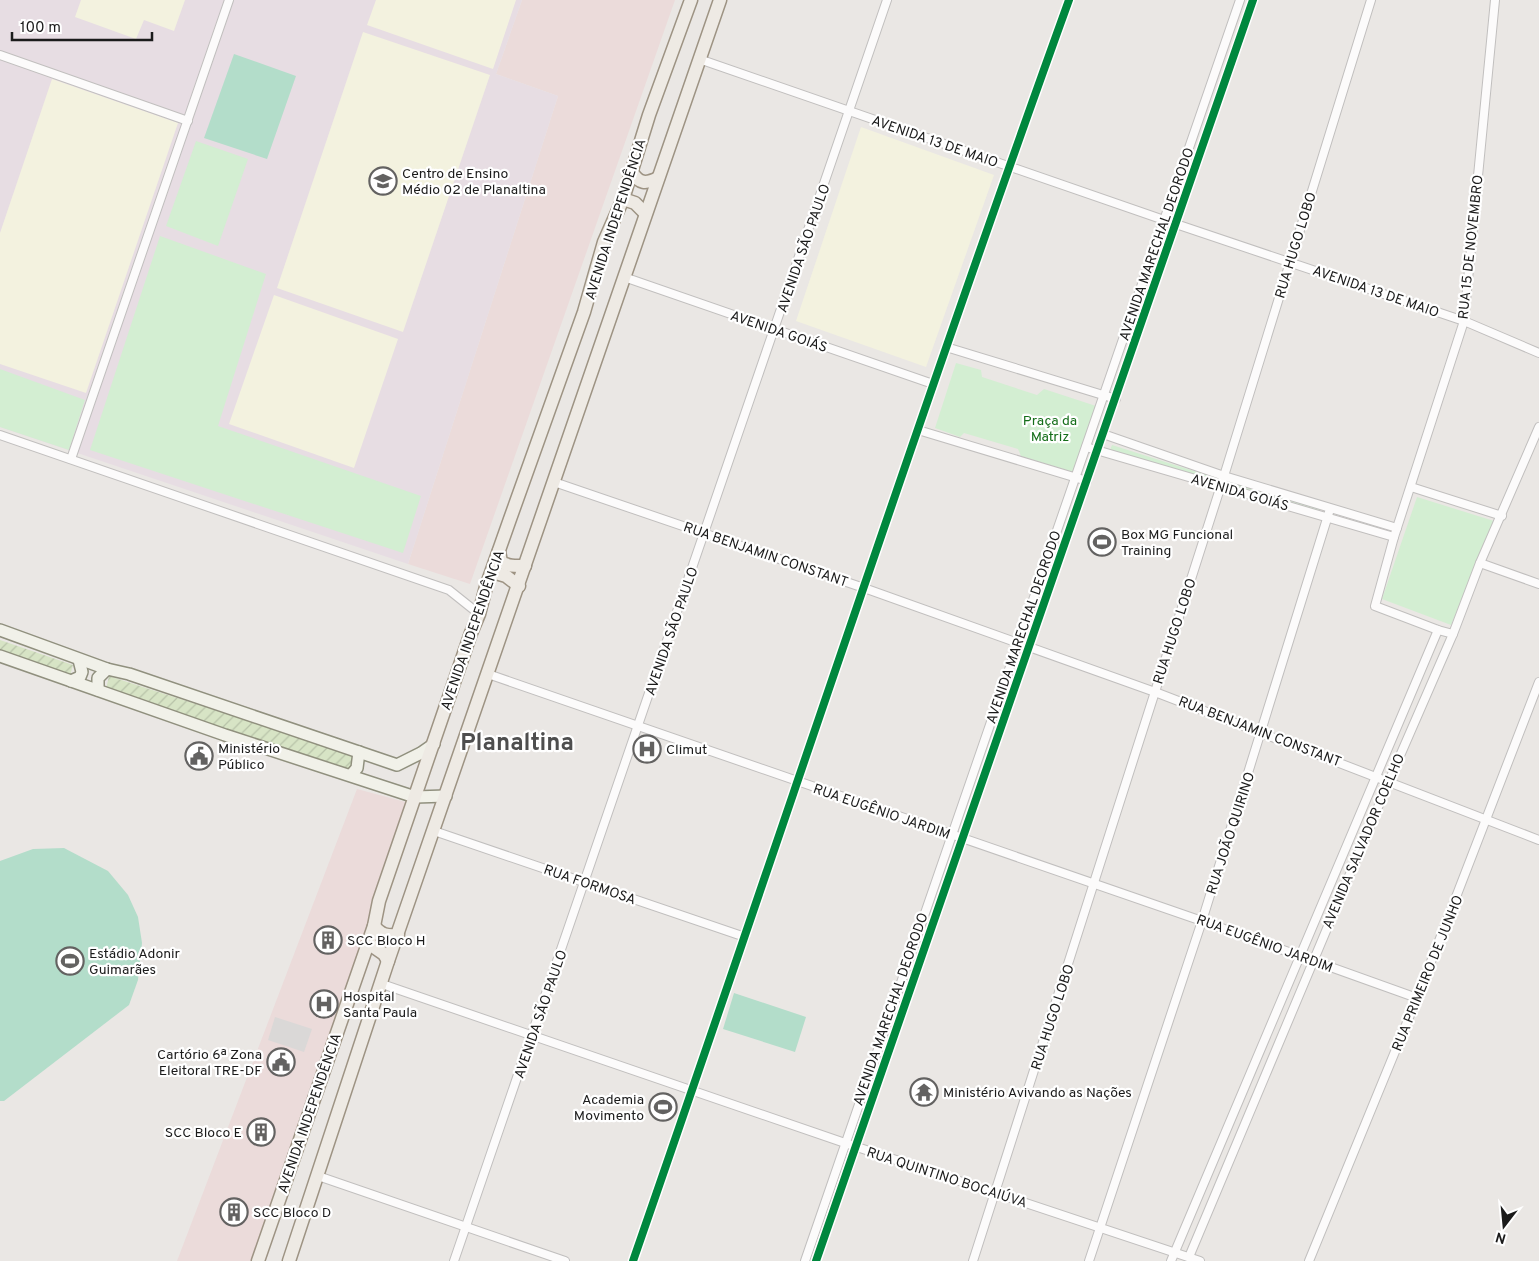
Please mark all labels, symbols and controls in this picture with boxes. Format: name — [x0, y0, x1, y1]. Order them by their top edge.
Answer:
scale bar — [12, 10, 152, 42]
text: 100 m — [20, 19, 61, 38]
street label: AVENIDA 13 DE MAIO — [869, 113, 1000, 172]
street label: AVENIDA INDEPENDÊNCIA — [581, 136, 651, 302]
street label: AVENIDA MARECHAL DEORODO — [1116, 146, 1199, 343]
school or university icon: Centro de Ensino Médio 02 de Planaltina — [368, 166, 398, 196]
place label: Centro de Ensino Médio 02 de Planaltina — [402, 166, 546, 199]
street label: RUA 15 DE NOVEMBRO — [1455, 174, 1488, 320]
street label: AVENIDA SÃO PAULO — [774, 182, 834, 315]
street label: RUA HUGO LOBO — [1272, 190, 1321, 301]
street label: AVENIDA 13 DE MAIO — [1310, 263, 1441, 322]
street label: AVENIDA GOIÁS — [728, 307, 830, 357]
park label: Praça da Matriz — [1023, 413, 1077, 446]
street label: AVENIDA GOIÁS — [1189, 470, 1291, 516]
street label: RUA BENJAMIN CONSTANT — [681, 519, 850, 592]
sports icon: Box MG Funcional Training — [1087, 527, 1117, 557]
place label: Box MG Funcional Training — [1121, 527, 1233, 560]
street label: AVENIDA MARECHAL DEORODO — [983, 529, 1066, 726]
street label: AVENIDA INDEPENDÊNCIA — [437, 548, 509, 713]
street label: AVENIDA SÃO PAULO — [642, 565, 702, 698]
street label: RUA HUGO LOBO — [1150, 576, 1201, 687]
street label: RUA BENJAMIN CONSTANT — [1176, 693, 1343, 771]
district label: Planaltina — [460, 729, 574, 759]
hospital icon: Climut — [632, 734, 662, 764]
public building icon: Ministério Público — [184, 741, 214, 771]
place label: Ministério Público — [218, 741, 280, 774]
place label: Climut — [666, 742, 707, 759]
street label: AVENIDA SALVADOR COELHO — [1320, 752, 1409, 932]
street label: RUA JOÃO QUIRINO — [1204, 770, 1259, 897]
street label: RUA EUGÊNIO JARDIM — [811, 780, 953, 844]
street label: RUA FORMOSA — [541, 862, 638, 909]
street label: RUA PRIMEIRO DE JUNHO — [1389, 893, 1468, 1054]
street label: AVENIDA MARECHAL DEORODO — [850, 911, 933, 1108]
street label: RUA EUGÊNIO JARDIM — [1194, 911, 1335, 977]
building icon: SCC Bloco H — [313, 925, 343, 955]
place label: SCC Bloco H — [347, 933, 426, 950]
sports icon: Estádio Adonir Guimarães — [55, 946, 85, 976]
place label: Estádio Adonir Guimarães — [89, 946, 181, 979]
street label: AVENIDA SÃO PAULO — [511, 948, 571, 1081]
street label: RUA HUGO LOBO — [1028, 962, 1079, 1073]
hospital icon: Hospital Santa Paula — [309, 989, 339, 1019]
place label: Hospital Santa Paula — [343, 989, 417, 1022]
street label: AVENIDA INDEPENDÊNCIA — [274, 1031, 346, 1196]
place label: Cartório 6ª Zona Eleitoral TRE-DF — [157, 1047, 262, 1080]
public building icon: Cartório 6ª Zona Eleitoral TRE-DF — [266, 1047, 296, 1077]
temple icon: Ministério Avivando as Nações — [909, 1077, 939, 1107]
place label: Ministério Avivando as Nações — [943, 1085, 1132, 1102]
place label: Academia Movimento — [574, 1092, 644, 1125]
sports icon: Academia Movimento — [648, 1092, 678, 1122]
building icon: SCC Bloco E — [246, 1117, 276, 1147]
place label: SCC Bloco E — [165, 1125, 242, 1142]
street label: RUA QUINTINO BOCAIÚVA — [864, 1143, 1029, 1212]
building icon: SCC Bloco D — [219, 1197, 249, 1227]
north arrow — [1479, 1201, 1529, 1251]
place label: SCC Bloco D — [253, 1205, 331, 1222]
text: N — [1494, 1227, 1508, 1247]

